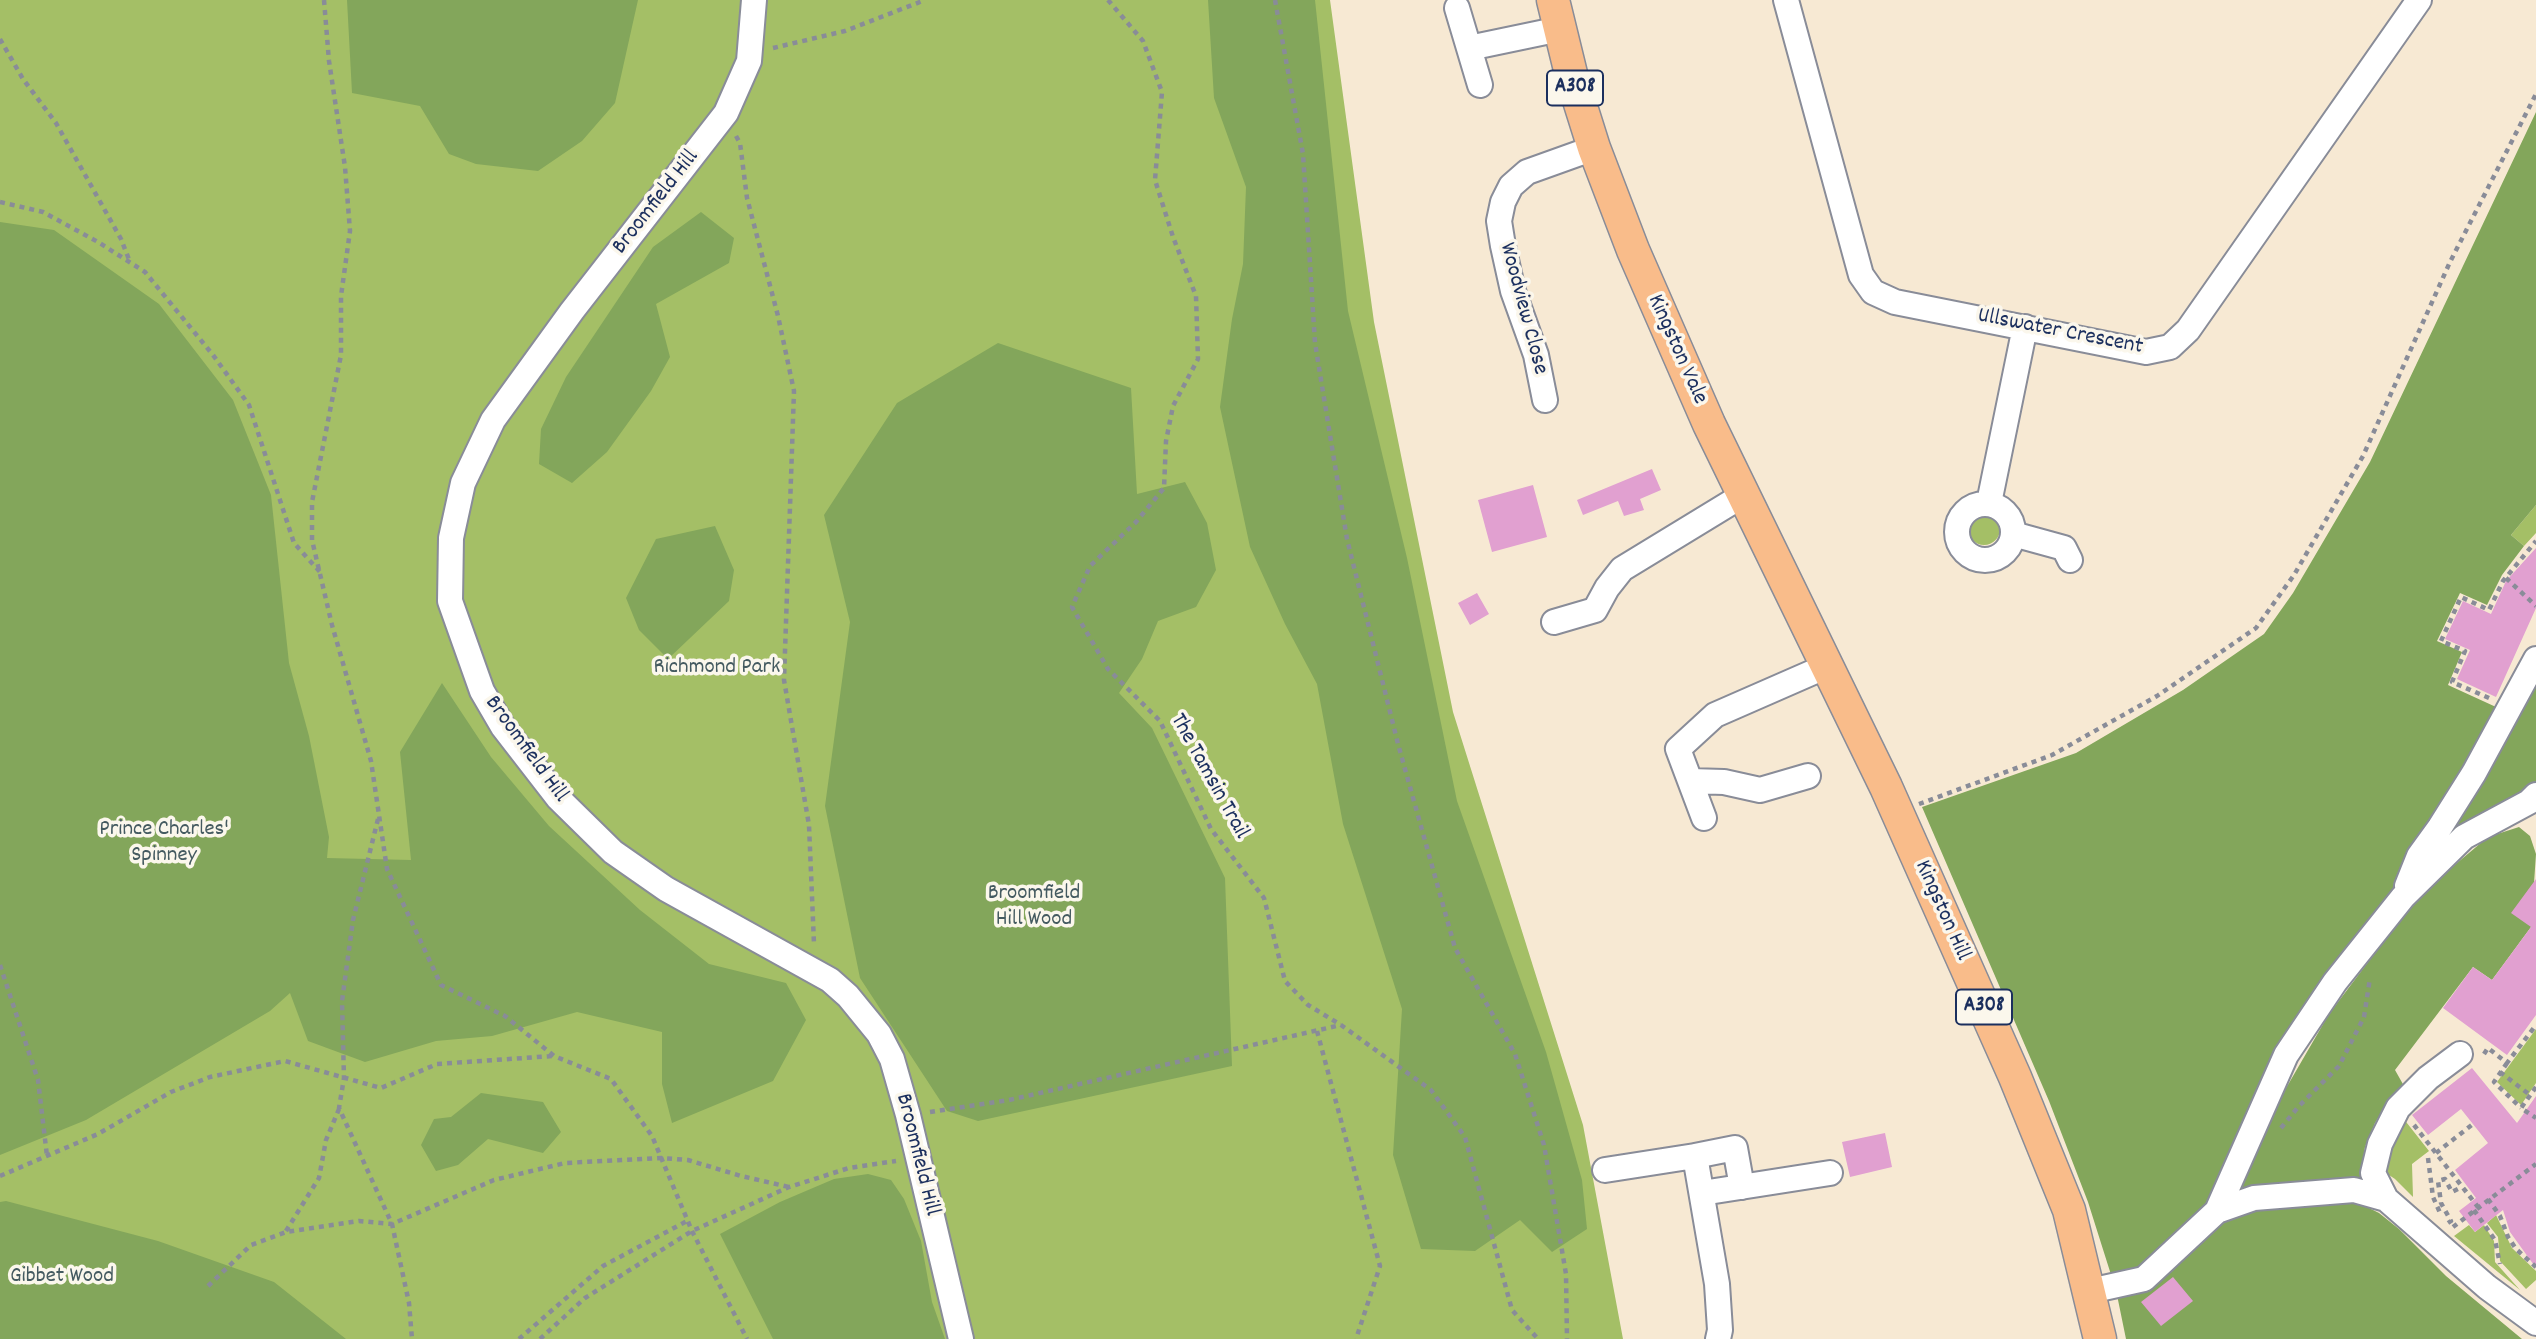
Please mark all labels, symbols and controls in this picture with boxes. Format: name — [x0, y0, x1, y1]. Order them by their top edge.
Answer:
road number: A308 — [1547, 70, 1603, 106]
street label: Broomfield Hill — [608, 145, 706, 261]
street label: Woodview Close — [1491, 240, 1553, 378]
street label: Kingston Vale — [1640, 291, 1712, 409]
street label: Ullswater Crescent — [1975, 303, 2145, 363]
park label: Richmond Park — [653, 655, 781, 683]
street label: Broomfield Hill — [477, 691, 573, 809]
street label: The Tamsin Trail — [1162, 710, 1254, 844]
park label: Prince Charles' Spinney — [99, 817, 229, 871]
street label: Kingston Hill — [1907, 857, 1975, 965]
park label: Broomfield Hill Wood — [988, 881, 1080, 935]
road number: A308 — [1956, 990, 2012, 1024]
street label: Broomfield Hill — [888, 1091, 944, 1219]
park label: Gibbet Wood — [10, 1264, 114, 1292]

